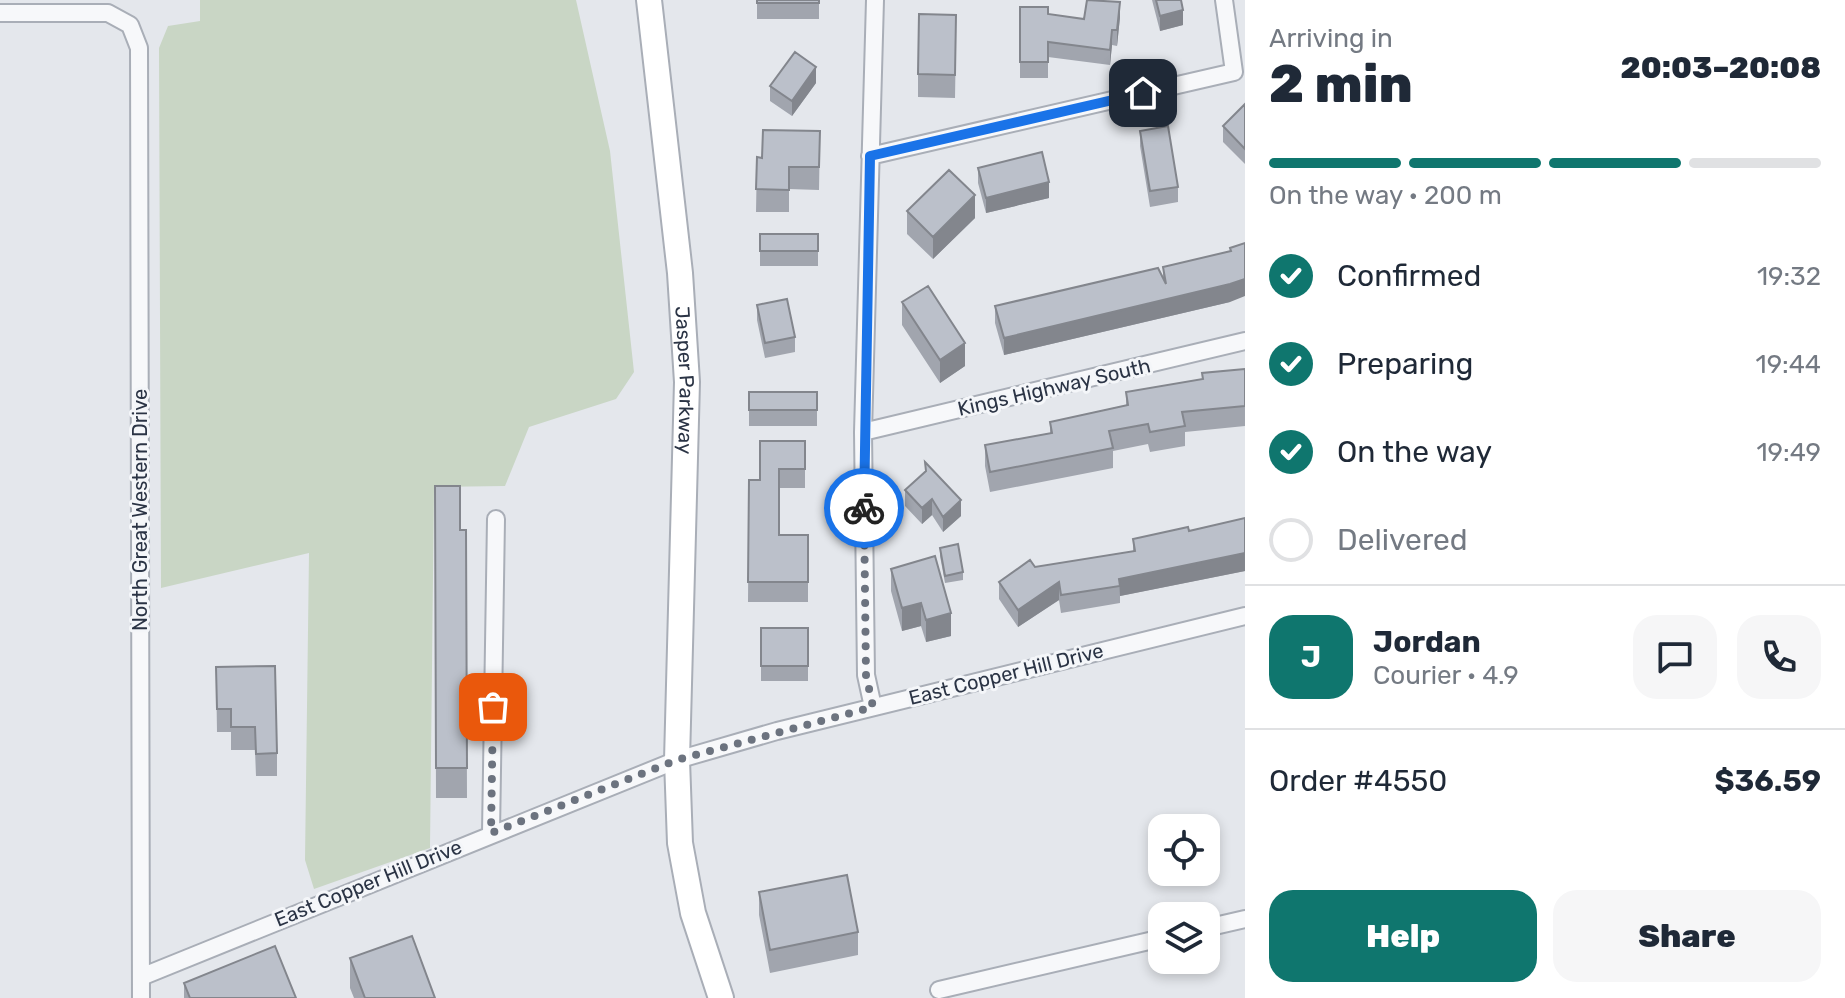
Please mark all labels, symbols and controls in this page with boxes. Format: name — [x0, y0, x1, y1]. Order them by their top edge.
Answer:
text: Arriving in — [1269, 23, 1393, 54]
text: 20:03–20:08 — [1620, 50, 1821, 86]
text: 2 min — [1269, 53, 1413, 115]
pin — [1109, 59, 1177, 127]
icon: home — [1121, 71, 1165, 115]
text: On the way · 200 m — [1269, 180, 1502, 211]
icon: check — [1269, 254, 1313, 298]
text: Confirmed — [1337, 258, 1481, 294]
text: 19:32 — [1757, 261, 1821, 292]
street label: Jasper Parkway — [670, 305, 699, 454]
icon: check — [1269, 342, 1313, 386]
text: Preparing — [1337, 346, 1473, 382]
text: 19:44 — [1756, 349, 1821, 380]
street label: Kings Highway South — [955, 353, 1153, 421]
street label: North Great Western Drive — [128, 389, 152, 631]
icon: check — [1269, 430, 1313, 474]
text: On the way — [1337, 434, 1492, 470]
text: 19:49 — [1756, 437, 1821, 468]
courier — [824, 468, 904, 548]
icon: bike — [842, 486, 886, 530]
text: Delivered — [1337, 522, 1468, 558]
button: chat — [1633, 615, 1717, 699]
button: phone — [1737, 615, 1821, 699]
text: Jordan — [1373, 624, 1481, 660]
street label: East Copper Hill Drive — [906, 638, 1106, 710]
text: J — [1301, 639, 1321, 675]
text: Courier · 4.9 — [1373, 660, 1519, 691]
pin — [459, 673, 527, 741]
icon: bag — [471, 685, 515, 729]
text: Order #4550 — [1269, 763, 1447, 799]
text: $36.59 — [1715, 763, 1821, 799]
map controls — [1148, 814, 1220, 974]
button: locate — [1148, 814, 1220, 886]
street label: East Copper Hill Drive — [271, 834, 465, 932]
button: Help — [1269, 890, 1537, 982]
button: Share — [1553, 890, 1821, 982]
button: layers — [1148, 902, 1220, 974]

